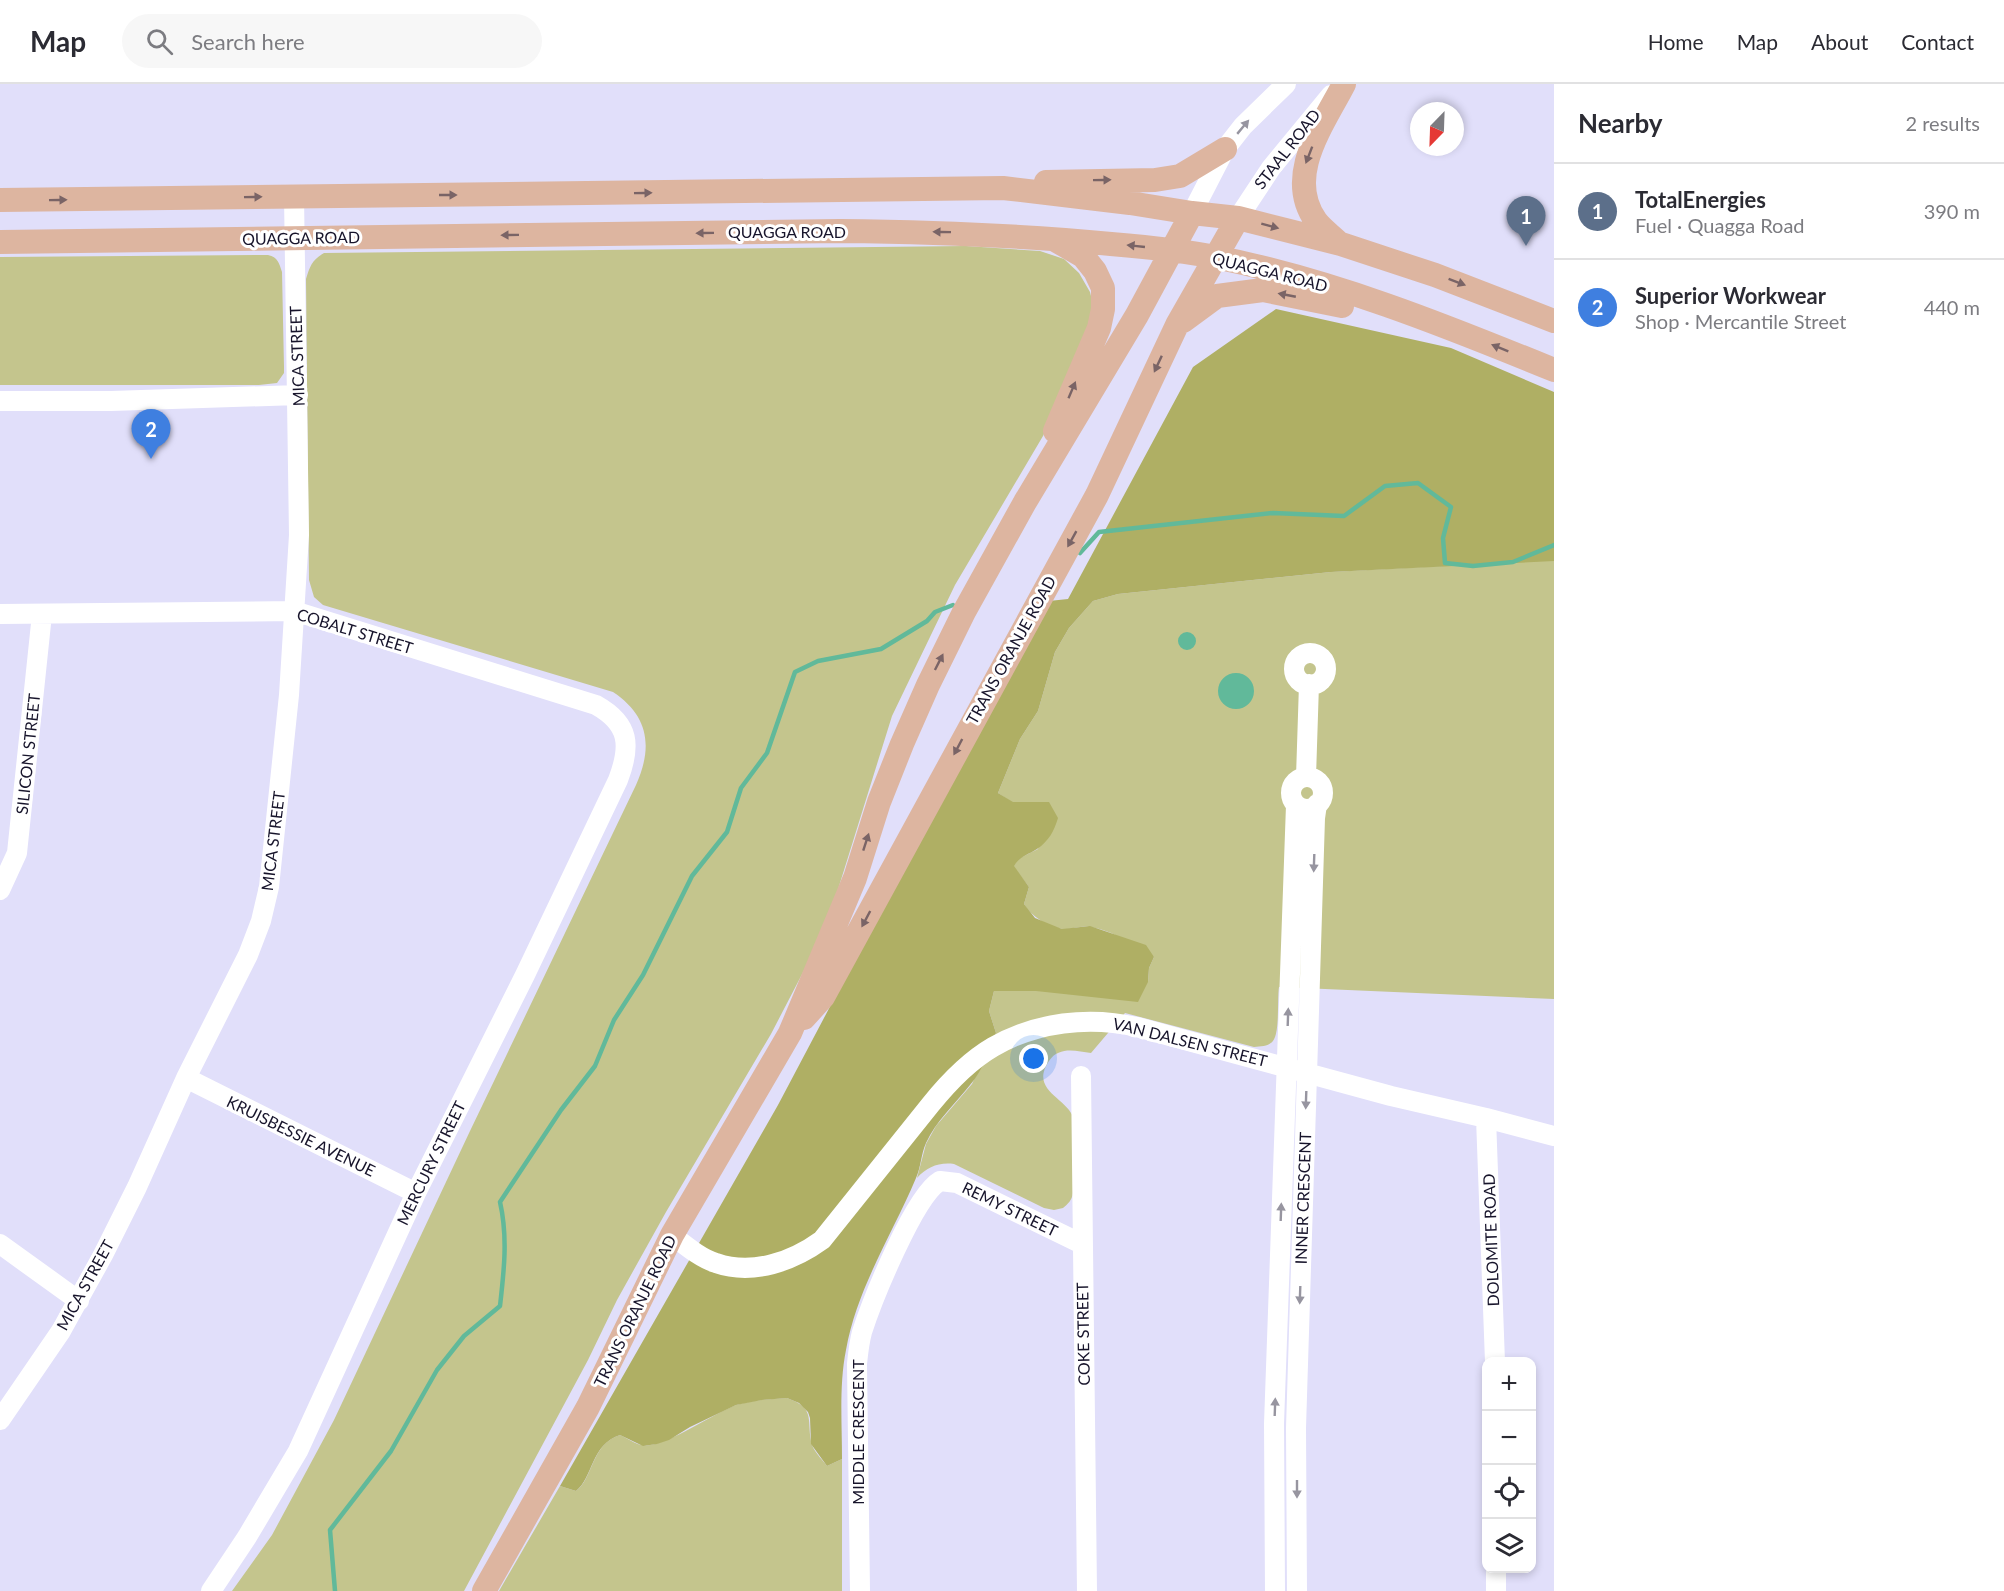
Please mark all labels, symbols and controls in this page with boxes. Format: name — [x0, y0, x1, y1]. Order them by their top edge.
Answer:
search box — [122, 14, 542, 68]
text: Map — [30, 24, 86, 58]
icon: search — [143, 25, 176, 58]
text: Search here — [191, 28, 305, 55]
text: Home — [1648, 29, 1704, 54]
text: Map — [1737, 29, 1778, 54]
text: About — [1811, 29, 1868, 54]
text: Contact — [1901, 29, 1974, 54]
north arrow — [1410, 102, 1464, 156]
street label: STAAL ROAD — [1250, 105, 1324, 192]
text: Nearby — [1578, 107, 1663, 139]
text: 2 results — [1905, 111, 1980, 135]
one-way arrow — [1236, 119, 1249, 135]
one-way arrow — [1304, 147, 1314, 165]
one-way arrow — [1093, 175, 1112, 185]
text: TotalEnergies — [1635, 186, 1766, 213]
one-way arrow — [634, 188, 653, 198]
one-way arrow — [439, 190, 458, 200]
one-way arrow — [244, 192, 263, 201]
one-way arrow — [49, 195, 68, 204]
pin: 1 — [1506, 196, 1546, 246]
text: 1 — [1592, 199, 1603, 223]
text: 390 m — [1924, 199, 1980, 223]
text: Fuel · Quagga Road — [1635, 213, 1805, 237]
street label: QUAGGA ROAD — [728, 222, 846, 241]
one-way arrow — [1261, 222, 1279, 232]
street label: QUAGGA ROAD — [242, 227, 360, 248]
one-way arrow — [695, 228, 714, 237]
one-way arrow — [932, 228, 951, 237]
one-way arrow — [501, 231, 520, 240]
one-way arrow — [1127, 241, 1146, 251]
street label: QUAGGA ROAD — [1211, 248, 1330, 295]
one-way arrow — [1448, 278, 1466, 288]
text: Superior Workwear — [1635, 282, 1826, 309]
one-way arrow — [1277, 290, 1296, 299]
text: 2 — [1592, 295, 1603, 319]
text: 440 m — [1924, 295, 1980, 319]
street label: MICA STREET — [285, 305, 308, 407]
text: Shop · Mercantile Street — [1635, 309, 1846, 333]
one-way arrow — [1490, 343, 1508, 353]
one-way arrow — [1154, 356, 1163, 373]
one-way arrow — [1067, 382, 1076, 399]
pin: 2 — [132, 410, 170, 459]
one-way arrow — [1067, 531, 1077, 548]
street label: TRANS ORANJE ROAD — [962, 572, 1059, 727]
street label: COBALT STREET — [295, 604, 416, 657]
one-way arrow — [934, 653, 944, 670]
street label: SILICON STREET — [12, 692, 43, 815]
one-way arrow — [953, 739, 963, 756]
street label: MICA STREET — [257, 789, 288, 892]
one-way arrow — [862, 833, 871, 851]
one-way arrow — [1309, 853, 1318, 872]
one-way arrow — [861, 910, 870, 927]
one-way arrow — [1283, 1007, 1292, 1026]
street label: VAN DALSEN STREET — [1111, 1013, 1270, 1070]
your location — [1019, 1044, 1048, 1073]
one-way arrow — [1301, 1090, 1311, 1109]
street label: KRUISBESSIE AVENUE — [224, 1091, 379, 1180]
street label: MERCURY STREET — [392, 1097, 469, 1228]
street label: INNER CRESCENT — [1291, 1131, 1314, 1265]
street label: DOLOMITE ROAD — [1479, 1173, 1502, 1307]
street label: REMY STREET — [959, 1177, 1061, 1240]
one-way arrow — [1276, 1202, 1286, 1221]
street label: TRANS ORANJE ROAD — [589, 1232, 680, 1390]
street label: MICA STREET — [52, 1236, 117, 1333]
street label: COKE STREET — [1072, 1282, 1093, 1386]
one-way arrow — [1296, 1285, 1305, 1304]
map controls — [1482, 1357, 1536, 1573]
button: + — [1482, 1357, 1536, 1411]
street label: MIDDLE CRESCENT — [848, 1359, 867, 1505]
one-way arrow — [1270, 1397, 1280, 1416]
button: − — [1482, 1411, 1536, 1465]
button: locate — [1482, 1465, 1536, 1519]
one-way arrow — [1292, 1480, 1302, 1499]
button: layers — [1482, 1519, 1536, 1573]

